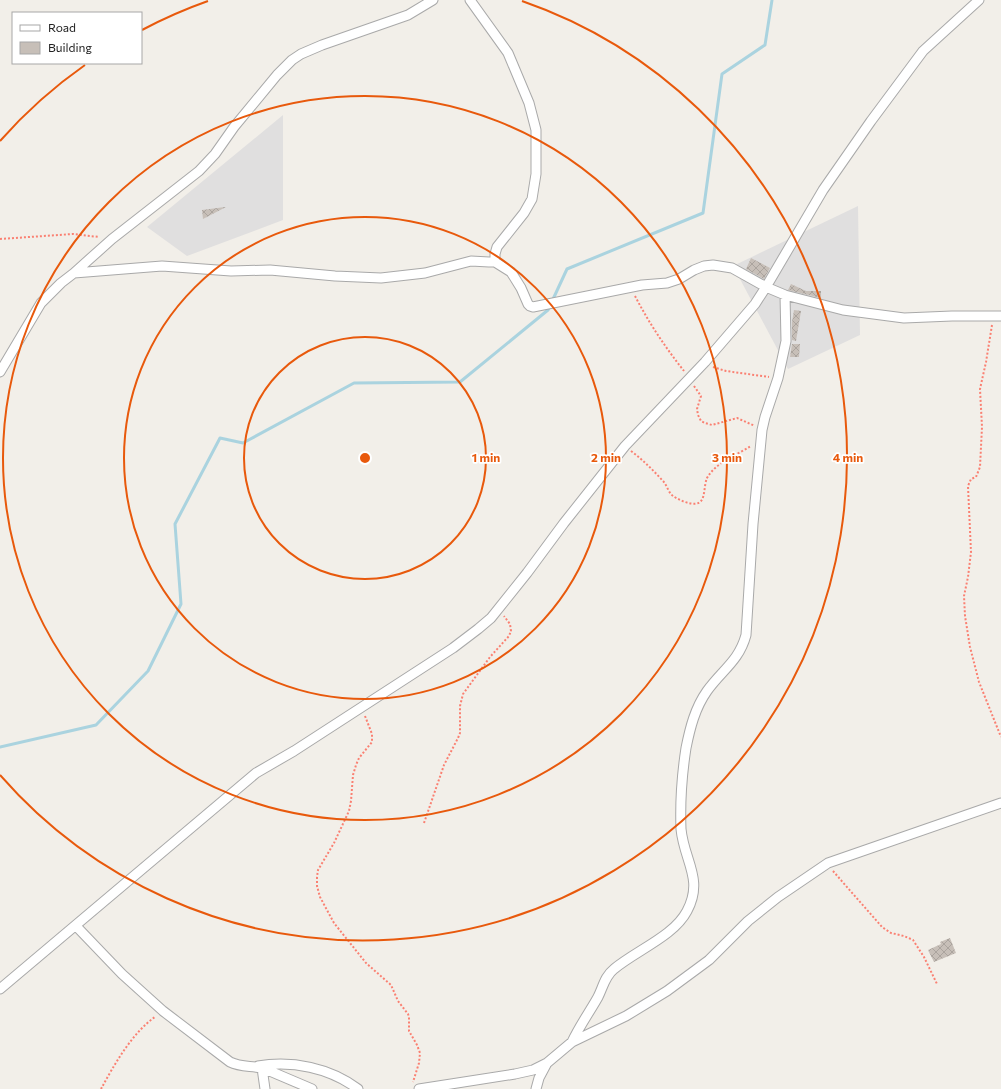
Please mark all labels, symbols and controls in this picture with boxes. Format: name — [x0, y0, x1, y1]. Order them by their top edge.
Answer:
legend — [12, 12, 142, 64]
text: Road — [48, 20, 76, 34]
text: Building — [48, 40, 92, 54]
text: 1 min — [472, 450, 500, 464]
text: 2 min — [591, 450, 621, 464]
text: 3 min — [712, 450, 742, 464]
text: 4 min — [833, 450, 863, 464]
centre of rings — [358, 451, 372, 465]

